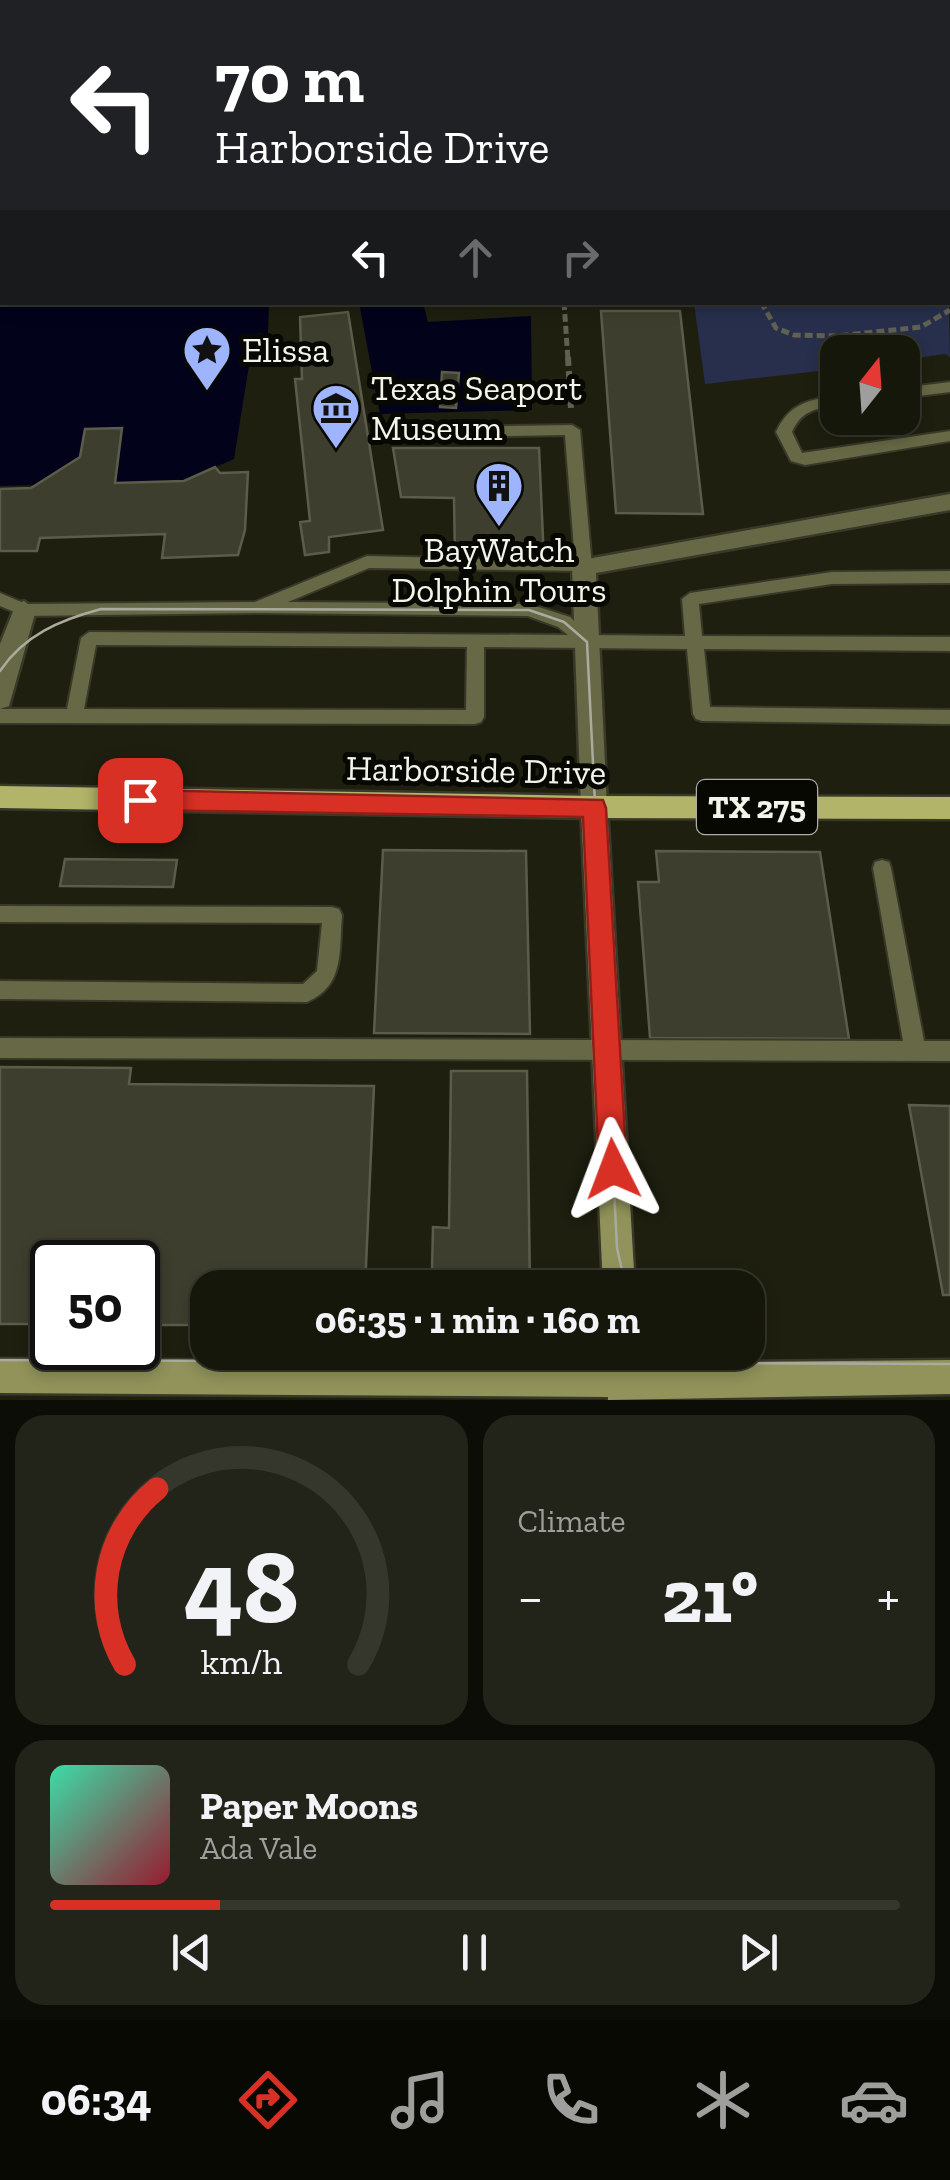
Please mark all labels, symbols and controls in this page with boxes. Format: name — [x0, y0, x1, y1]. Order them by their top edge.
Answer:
text: 70 m — [215, 36, 364, 120]
icon: left — [50, 40, 180, 170]
text: Harborside Drive — [215, 121, 550, 175]
icon: left — [343, 230, 398, 285]
icon: ahead — [448, 230, 503, 285]
icon: right — [553, 230, 608, 285]
place icon: Elissa — [181, 324, 233, 392]
place label: Elissa — [242, 329, 329, 371]
north arrow — [820, 335, 920, 435]
map controls — [820, 335, 920, 435]
place label: Texas Seaport Museum — [371, 367, 582, 449]
museum icon: Texas Seaport Museum — [310, 382, 362, 450]
building icon: BayWatch Dolphin Tours — [473, 460, 525, 528]
place label: BayWatch Dolphin Tours — [391, 529, 607, 611]
street label: Harborside Drive — [346, 747, 606, 793]
pin — [98, 758, 183, 843]
icon: arrive — [113, 773, 168, 828]
road number: TX 275 — [697, 780, 817, 834]
position arrow — [561, 1117, 665, 1221]
speed limit sign: 50 — [30, 1240, 160, 1370]
text: 06:35 · 1 min · 160 m — [315, 1297, 640, 1343]
text: Climate — [518, 1502, 626, 1540]
text: 48 — [184, 1524, 299, 1649]
text: 21° — [662, 1551, 758, 1641]
text: − — [518, 1564, 543, 1630]
text: + — [877, 1564, 900, 1630]
text: km/h — [200, 1640, 282, 1683]
text: Paper Moons — [200, 1783, 418, 1829]
text: Ada Vale — [200, 1829, 317, 1867]
icon: previous — [164, 1925, 219, 1980]
icon: pause — [447, 1925, 502, 1980]
icon: next — [731, 1925, 786, 1980]
icon: directions — [233, 2065, 303, 2135]
icon: music — [385, 2065, 455, 2135]
icon: phone — [536, 2065, 606, 2135]
icon: climate — [688, 2065, 758, 2135]
icon: car — [839, 2065, 909, 2135]
text: 06:34 — [41, 2073, 152, 2127]

